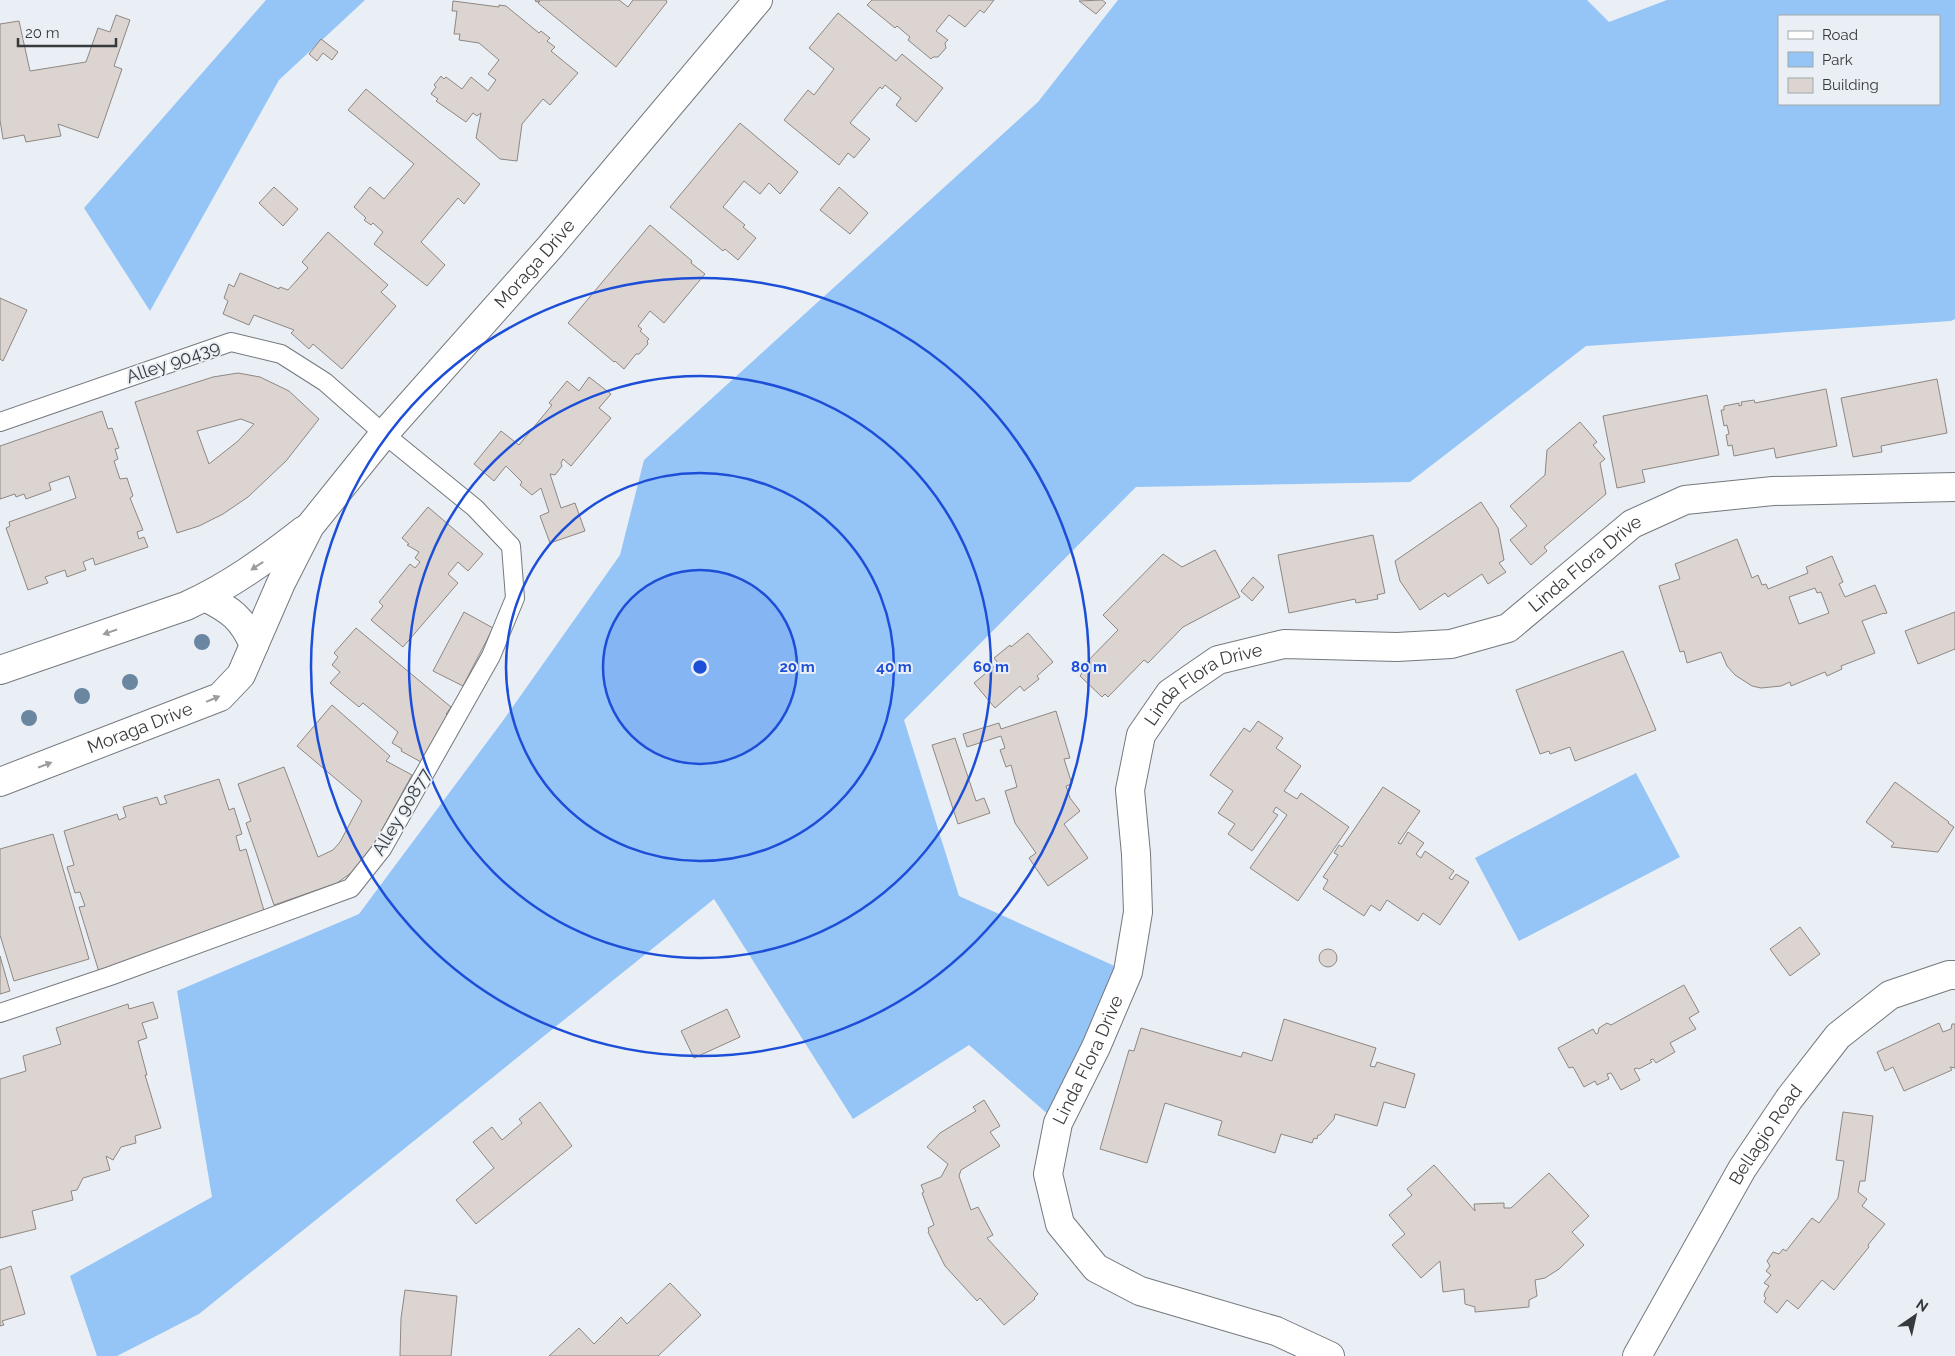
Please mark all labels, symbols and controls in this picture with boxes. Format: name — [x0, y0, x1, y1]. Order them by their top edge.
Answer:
scale bar — [18, 15, 115, 47]
legend — [1778, 15, 1940, 105]
text: 20 m — [25, 24, 60, 42]
text: Road — [1822, 26, 1858, 44]
text: Park — [1822, 51, 1853, 69]
text: Building — [1822, 76, 1879, 94]
street label: Moraga Drive — [490, 214, 579, 312]
street label: Alley 90439 — [123, 336, 222, 387]
street label: Linda Flora Drive — [1524, 510, 1645, 616]
one-way arrow — [250, 561, 264, 571]
one-way arrow — [102, 629, 117, 637]
street label: Linda Flora Drive — [1140, 639, 1265, 729]
centre of rings — [691, 658, 709, 676]
text: 20 m — [779, 658, 815, 676]
text: 40 m — [876, 658, 912, 676]
text: 60 m — [973, 658, 1009, 676]
text: 80 m — [1071, 658, 1107, 676]
one-way arrow — [206, 695, 220, 703]
street label: Moraga Drive — [84, 698, 196, 757]
one-way arrow — [38, 761, 53, 768]
street label: Alley 90877 — [367, 764, 436, 859]
street label: Linda Flora Drive — [1048, 992, 1127, 1128]
street label: Bellagio Road — [1724, 1080, 1806, 1188]
north arrow — [1890, 1291, 1940, 1341]
text: N — [1913, 1296, 1931, 1315]

